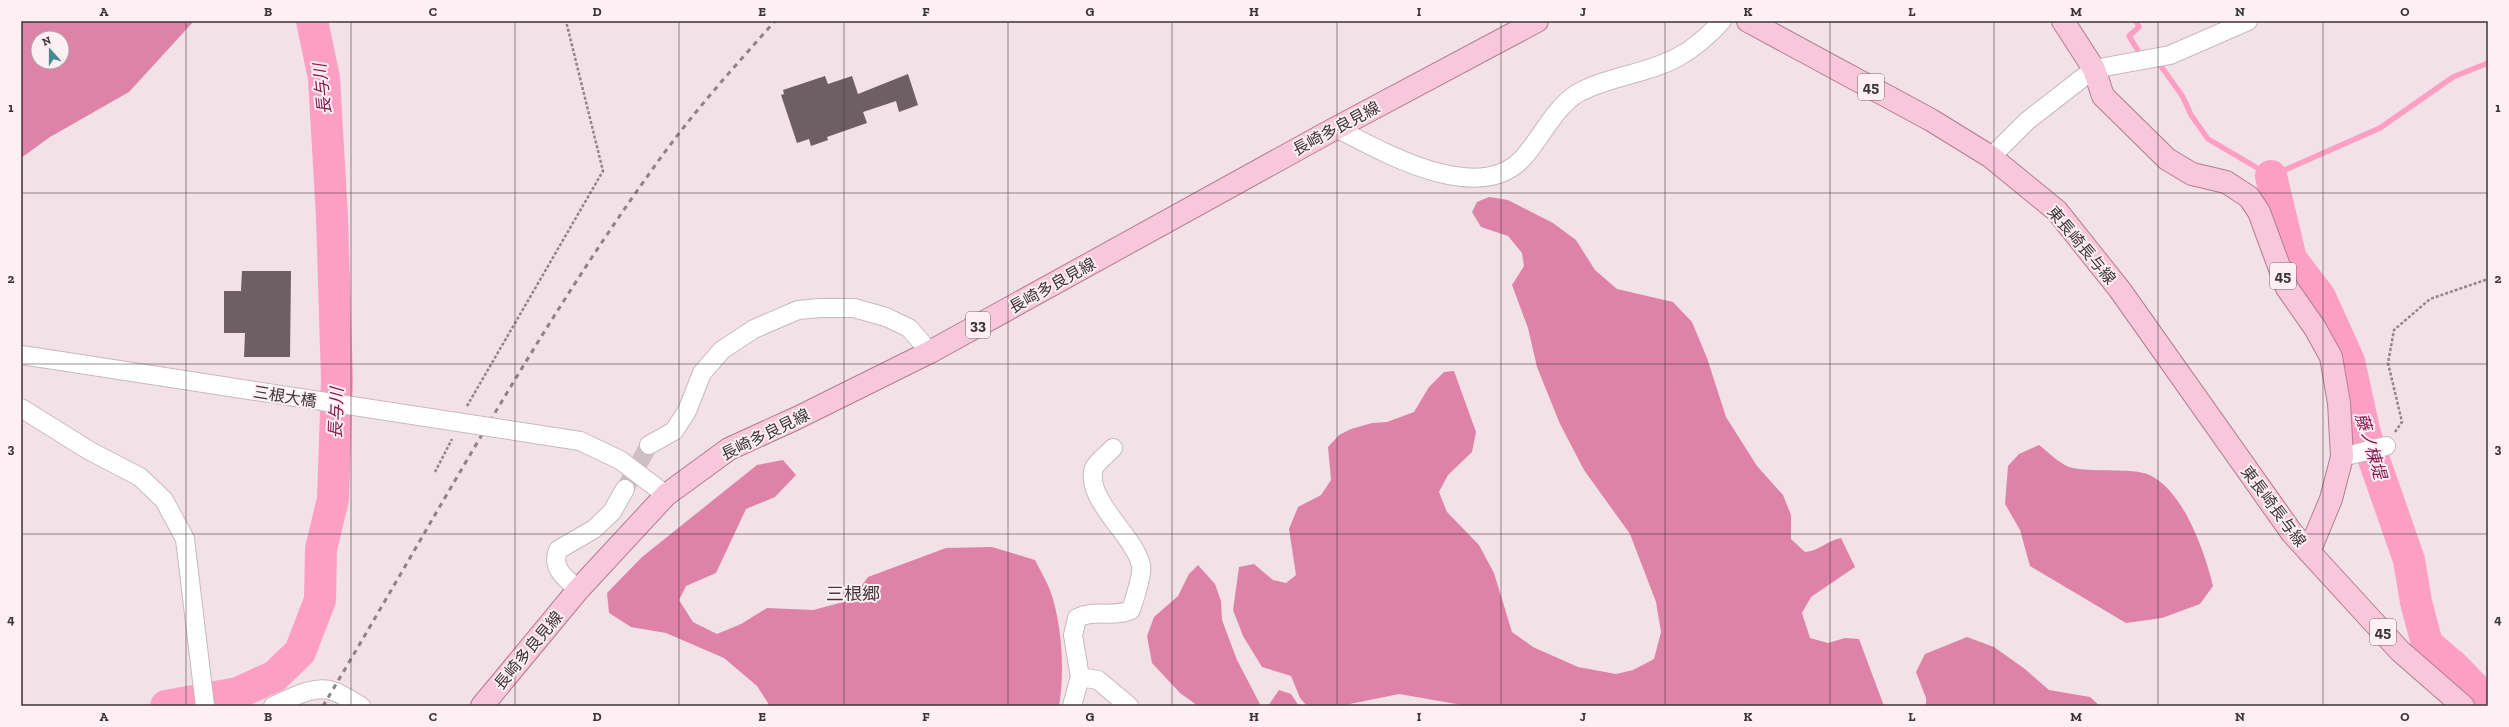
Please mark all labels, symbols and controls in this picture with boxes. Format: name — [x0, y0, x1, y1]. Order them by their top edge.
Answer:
text: A — [100, 4, 109, 19]
text: B — [264, 4, 272, 19]
text: C — [429, 4, 437, 19]
text: D — [592, 4, 602, 19]
text: E — [758, 4, 766, 19]
text: F — [922, 4, 930, 19]
text: G — [1086, 4, 1095, 19]
text: H — [1249, 4, 1259, 19]
text: I — [1417, 4, 1422, 19]
text: J — [1580, 4, 1586, 19]
text: K — [1744, 4, 1753, 19]
text: L — [1908, 4, 1916, 19]
text: M — [2070, 4, 2082, 19]
text: N — [2235, 4, 2245, 19]
text: O — [2400, 4, 2410, 19]
north arrow — [30, 30, 70, 70]
text: N — [40, 33, 53, 49]
water label: 長与川 — [309, 61, 335, 115]
road number: 45 — [1858, 74, 1884, 100]
street label: 長崎多良見線 — [1289, 98, 1383, 159]
text: 1 — [8, 100, 14, 115]
text: 1 — [2495, 100, 2501, 115]
street label: 東長崎長与線 — [2043, 202, 2120, 288]
street label: 長崎多良見線 — [1006, 254, 1099, 317]
road number: 45 — [2270, 263, 2296, 289]
text: 2 — [8, 271, 15, 286]
text: 2 — [2495, 271, 2502, 286]
road number: 33 — [966, 312, 990, 338]
street label: 三根大橋 — [252, 382, 318, 411]
water label: 長与川 — [325, 385, 347, 439]
street label: 長崎多良見線 — [718, 405, 813, 464]
water label: 藤ノ棟堤 — [2351, 411, 2391, 483]
text: 3 — [8, 441, 15, 456]
text: 3 — [2495, 441, 2502, 456]
street label: 東長崎長与線 — [2237, 462, 2310, 550]
district label: 三根郷 — [826, 583, 880, 605]
street label: 長崎多良見線 — [490, 607, 567, 693]
text: 4 — [7, 612, 15, 627]
text: 4 — [2494, 612, 2502, 627]
road number: 45 — [2370, 619, 2396, 645]
text: A — [100, 709, 109, 724]
text: B — [264, 709, 272, 724]
text: C — [429, 709, 437, 724]
text: D — [592, 709, 602, 724]
text: E — [758, 709, 766, 724]
text: F — [922, 709, 930, 724]
text: G — [1086, 709, 1095, 724]
text: H — [1249, 709, 1259, 724]
text: I — [1417, 709, 1422, 724]
text: J — [1580, 709, 1586, 724]
text: K — [1744, 709, 1753, 724]
text: L — [1908, 709, 1916, 724]
text: M — [2070, 709, 2082, 724]
text: N — [2235, 709, 2245, 724]
text: O — [2400, 709, 2410, 724]

